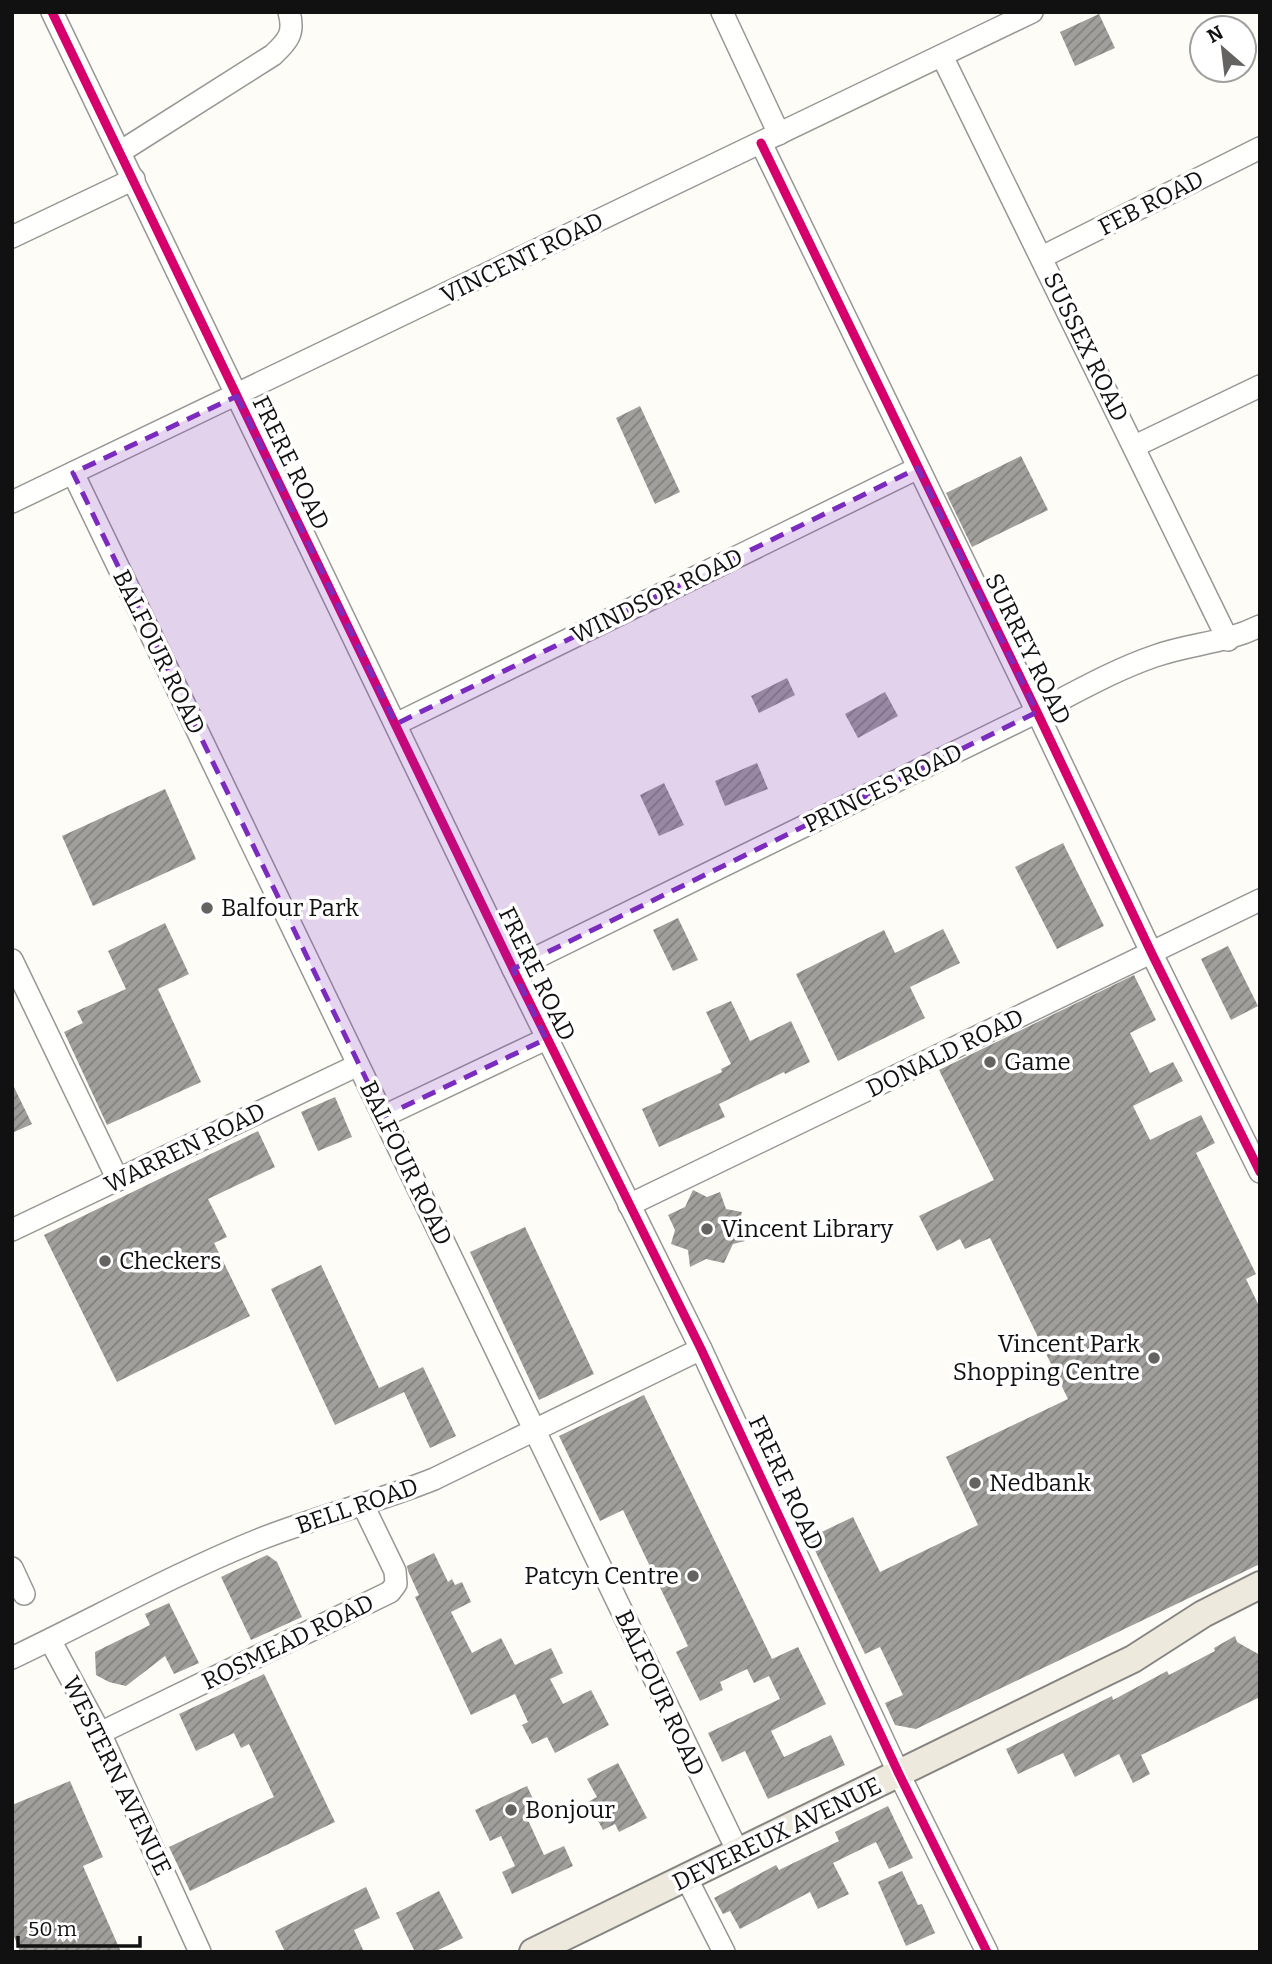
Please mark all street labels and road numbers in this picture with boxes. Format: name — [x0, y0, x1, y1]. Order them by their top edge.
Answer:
street label: FEB ROAD — [1094, 165, 1208, 241]
street label: VINCENT ROAD — [436, 207, 608, 309]
street label: SUSSEX ROAD — [1038, 268, 1134, 426]
street label: FRERE ROAD — [247, 392, 335, 534]
street label: WINDSOR ROAD — [567, 542, 747, 650]
street label: BALFOUR ROAD — [107, 565, 211, 739]
street label: SURREY ROAD — [979, 569, 1077, 729]
street label: PRINCES ROAD — [799, 738, 967, 838]
street label: FRERE ROAD — [493, 903, 581, 1045]
street label: DONALD ROAD — [862, 1003, 1028, 1103]
street label: BALFOUR ROAD — [354, 1076, 458, 1250]
street label: WARREN ROAD — [100, 1097, 270, 1199]
street label: FRERE ROAD — [743, 1411, 829, 1555]
street label: BELL ROAD — [292, 1472, 422, 1540]
street label: ROSMEAD ROAD — [198, 1588, 378, 1696]
street label: BALFOUR ROAD — [609, 1606, 711, 1780]
street label: WESTERN AVENUE — [57, 1672, 177, 1880]
street label: DEVEREUX AVENUE — [668, 1771, 886, 1897]

